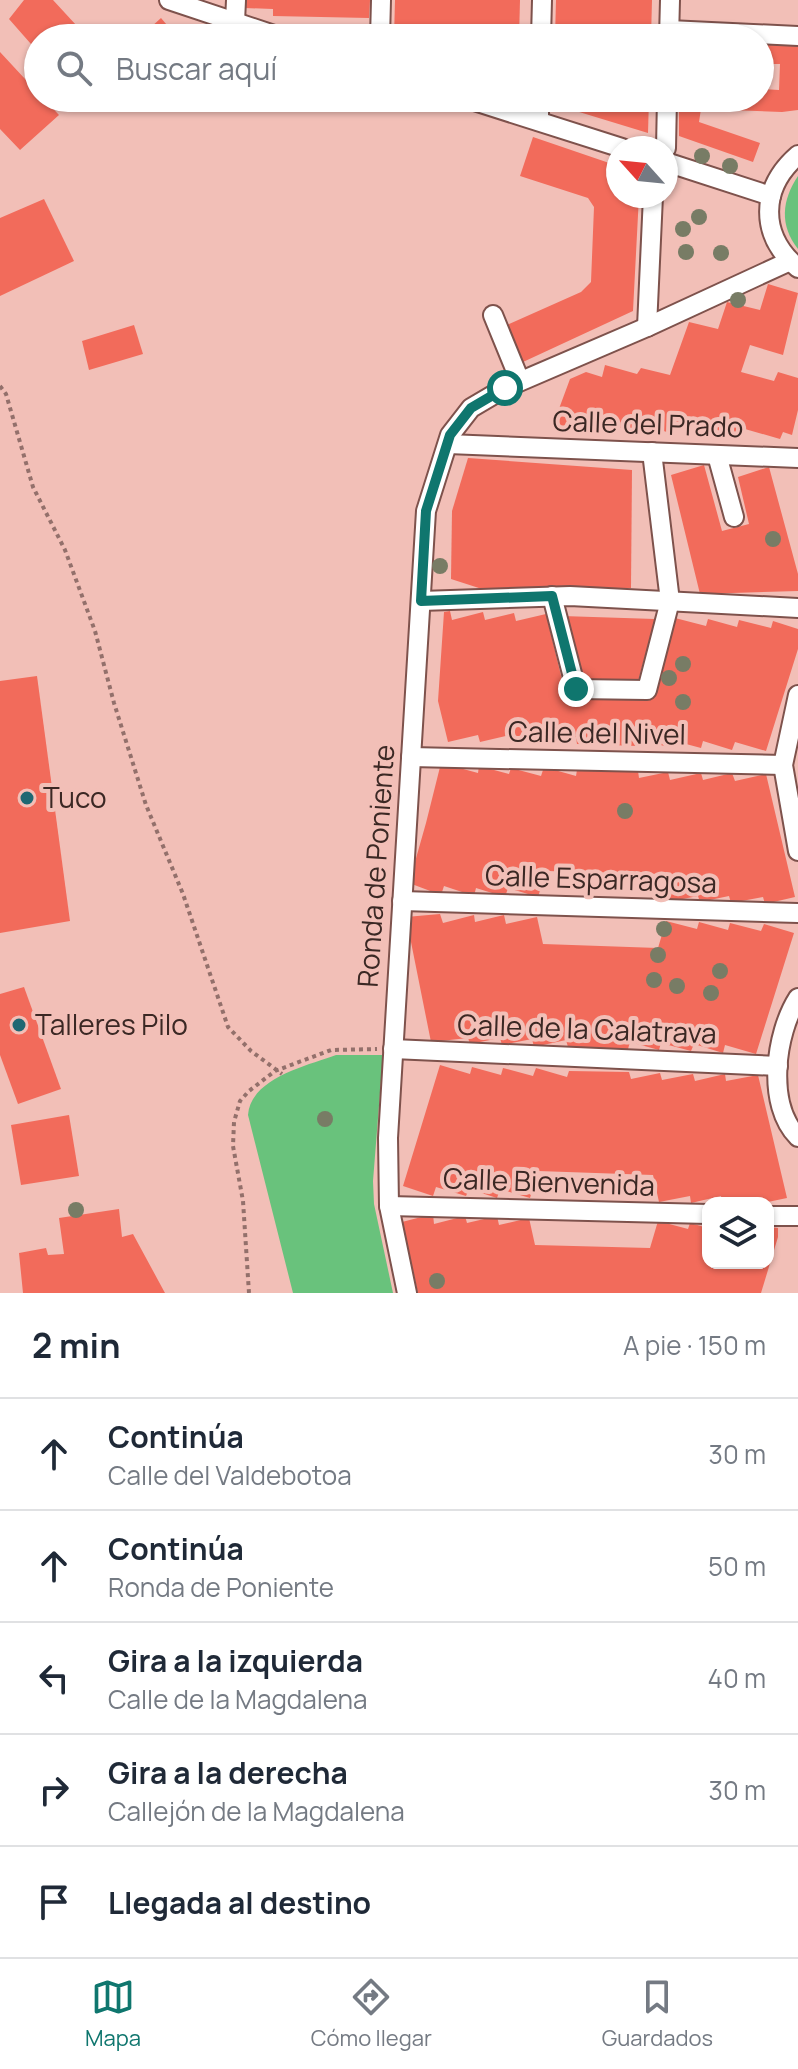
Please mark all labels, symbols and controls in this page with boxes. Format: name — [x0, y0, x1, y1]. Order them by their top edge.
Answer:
search box — [24, 24, 774, 112]
icon: search — [52, 46, 96, 90]
text: Buscar aquí — [116, 48, 277, 89]
north arrow — [606, 136, 678, 208]
route start — [487, 370, 523, 406]
street label: Calle del Prado — [552, 401, 744, 445]
route end — [558, 671, 594, 707]
street label: Calle del Nivel — [508, 711, 686, 753]
street label: Ronda de Poniente — [348, 743, 402, 989]
place label: Tuco — [43, 778, 107, 816]
marker: Tuco — [18, 789, 36, 807]
street label: Calle Esparragosa — [485, 855, 718, 901]
street label: Calle de la Calatrava — [457, 1004, 717, 1052]
place label: Talleres Pilo — [35, 1005, 188, 1043]
marker: Talleres Pilo — [10, 1016, 28, 1034]
street label: Calle Bienvenida — [443, 1158, 656, 1204]
map controls — [702, 1197, 774, 1269]
button: layers — [702, 1197, 774, 1269]
text: 2 min — [32, 1322, 120, 1368]
text: A pie · 150 m — [623, 1327, 766, 1363]
text: Continúa — [108, 1416, 244, 1457]
icon: ahead — [32, 1432, 76, 1476]
text: 30 m — [709, 1436, 766, 1472]
text: Calle del Valdebotoa — [108, 1457, 352, 1493]
text: Continúa — [108, 1528, 244, 1569]
icon: ahead — [32, 1544, 76, 1588]
text: 50 m — [708, 1548, 766, 1584]
text: Ronda de Poniente — [108, 1569, 334, 1605]
text: Gira a la izquierda — [108, 1640, 363, 1681]
icon: left — [32, 1656, 76, 1700]
text: 40 m — [708, 1660, 766, 1696]
text: Calle de la Magdalena — [108, 1681, 367, 1717]
text: Gira a la derecha — [108, 1752, 348, 1793]
icon: right — [32, 1768, 76, 1812]
text: 30 m — [709, 1772, 766, 1808]
text: Callejón de la Magdalena — [108, 1793, 405, 1829]
icon: arrive — [32, 1880, 76, 1924]
text: Llegada al destino — [108, 1882, 371, 1923]
tab: Mapa — [85, 1975, 141, 2053]
tab: Cómo llegar — [311, 1975, 432, 2053]
tab: Guardados — [602, 1975, 713, 2053]

